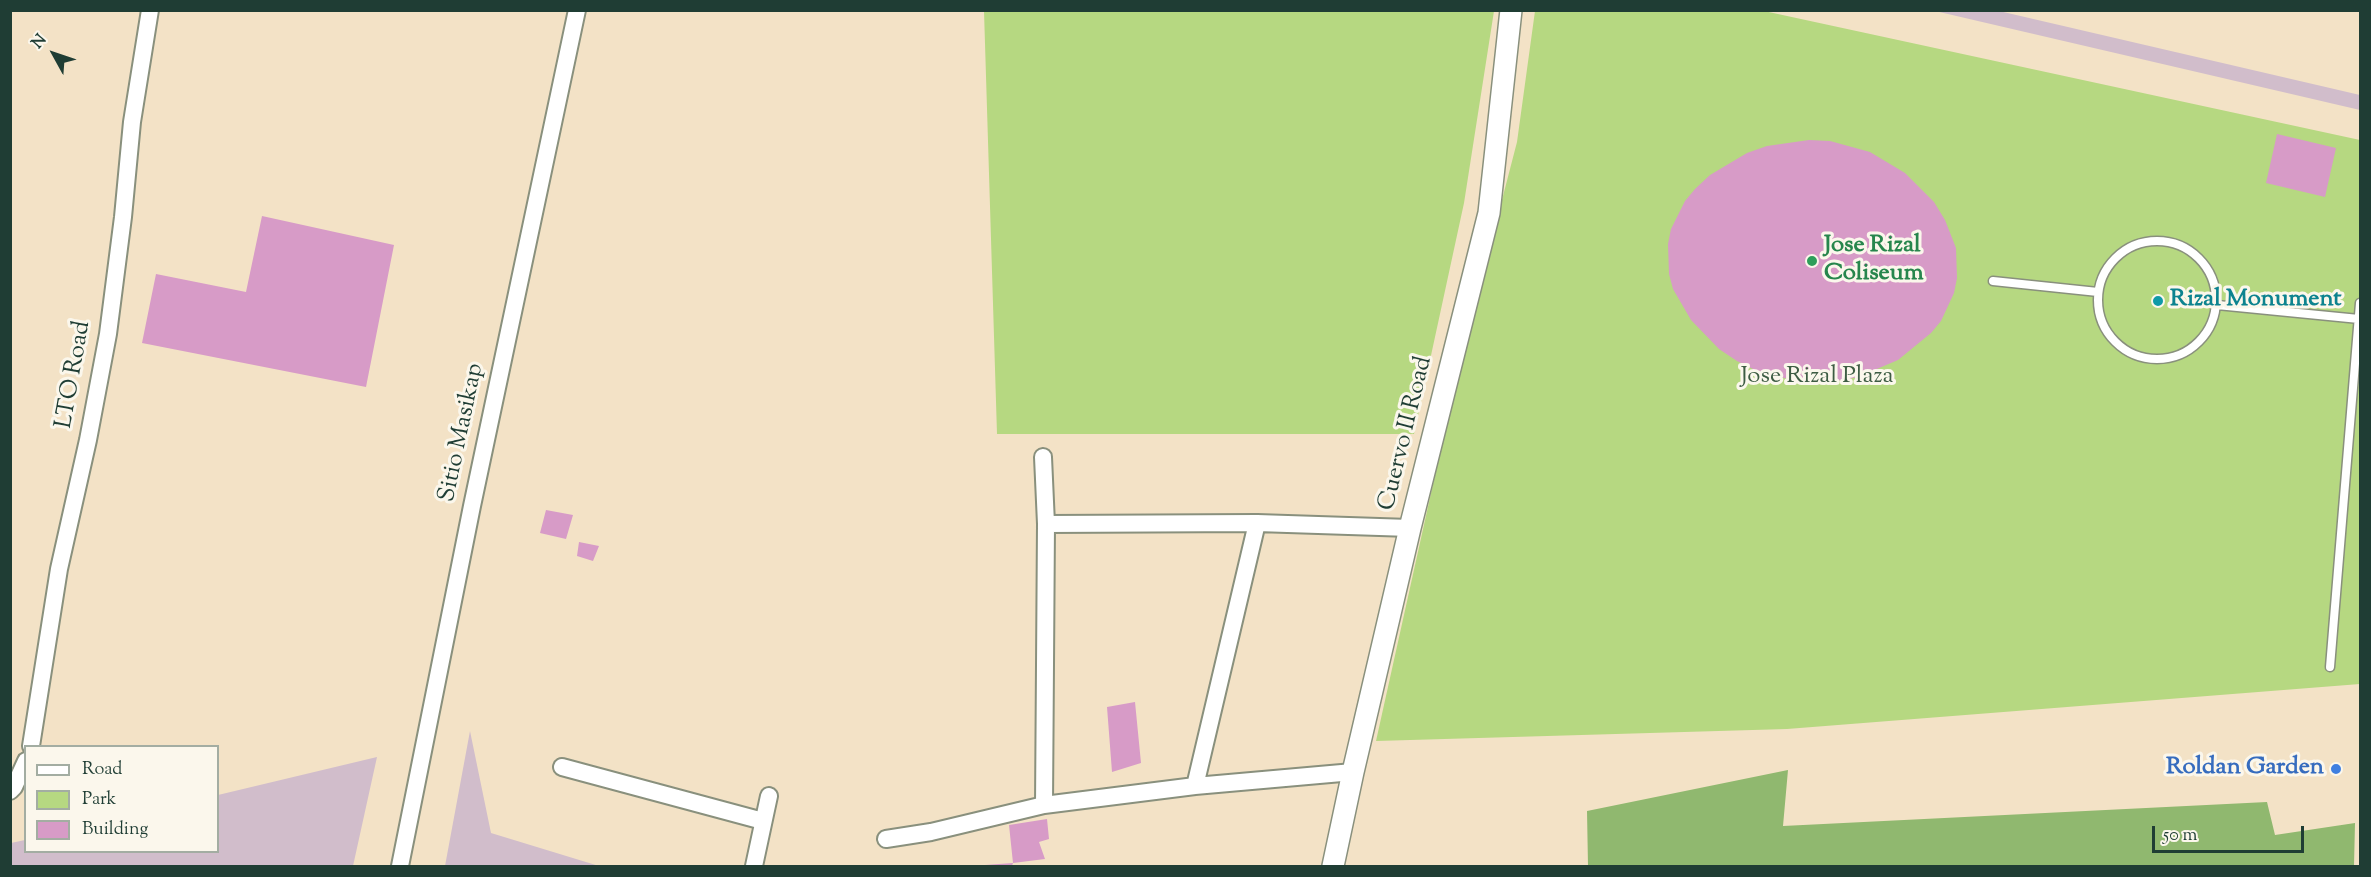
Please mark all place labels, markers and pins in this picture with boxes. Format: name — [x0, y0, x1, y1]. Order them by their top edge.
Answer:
place label: Jose Rizal Coliseum — [1824, 233, 1923, 289]
marker: Jose Rizal Coliseum — [1805, 254, 1819, 268]
place label: Rizal Monument — [2170, 287, 2342, 315]
marker: Rizal Monument — [2151, 294, 2165, 308]
place label: Roldan Garden — [2166, 755, 2324, 783]
marker: Roldan Garden — [2329, 762, 2343, 776]

